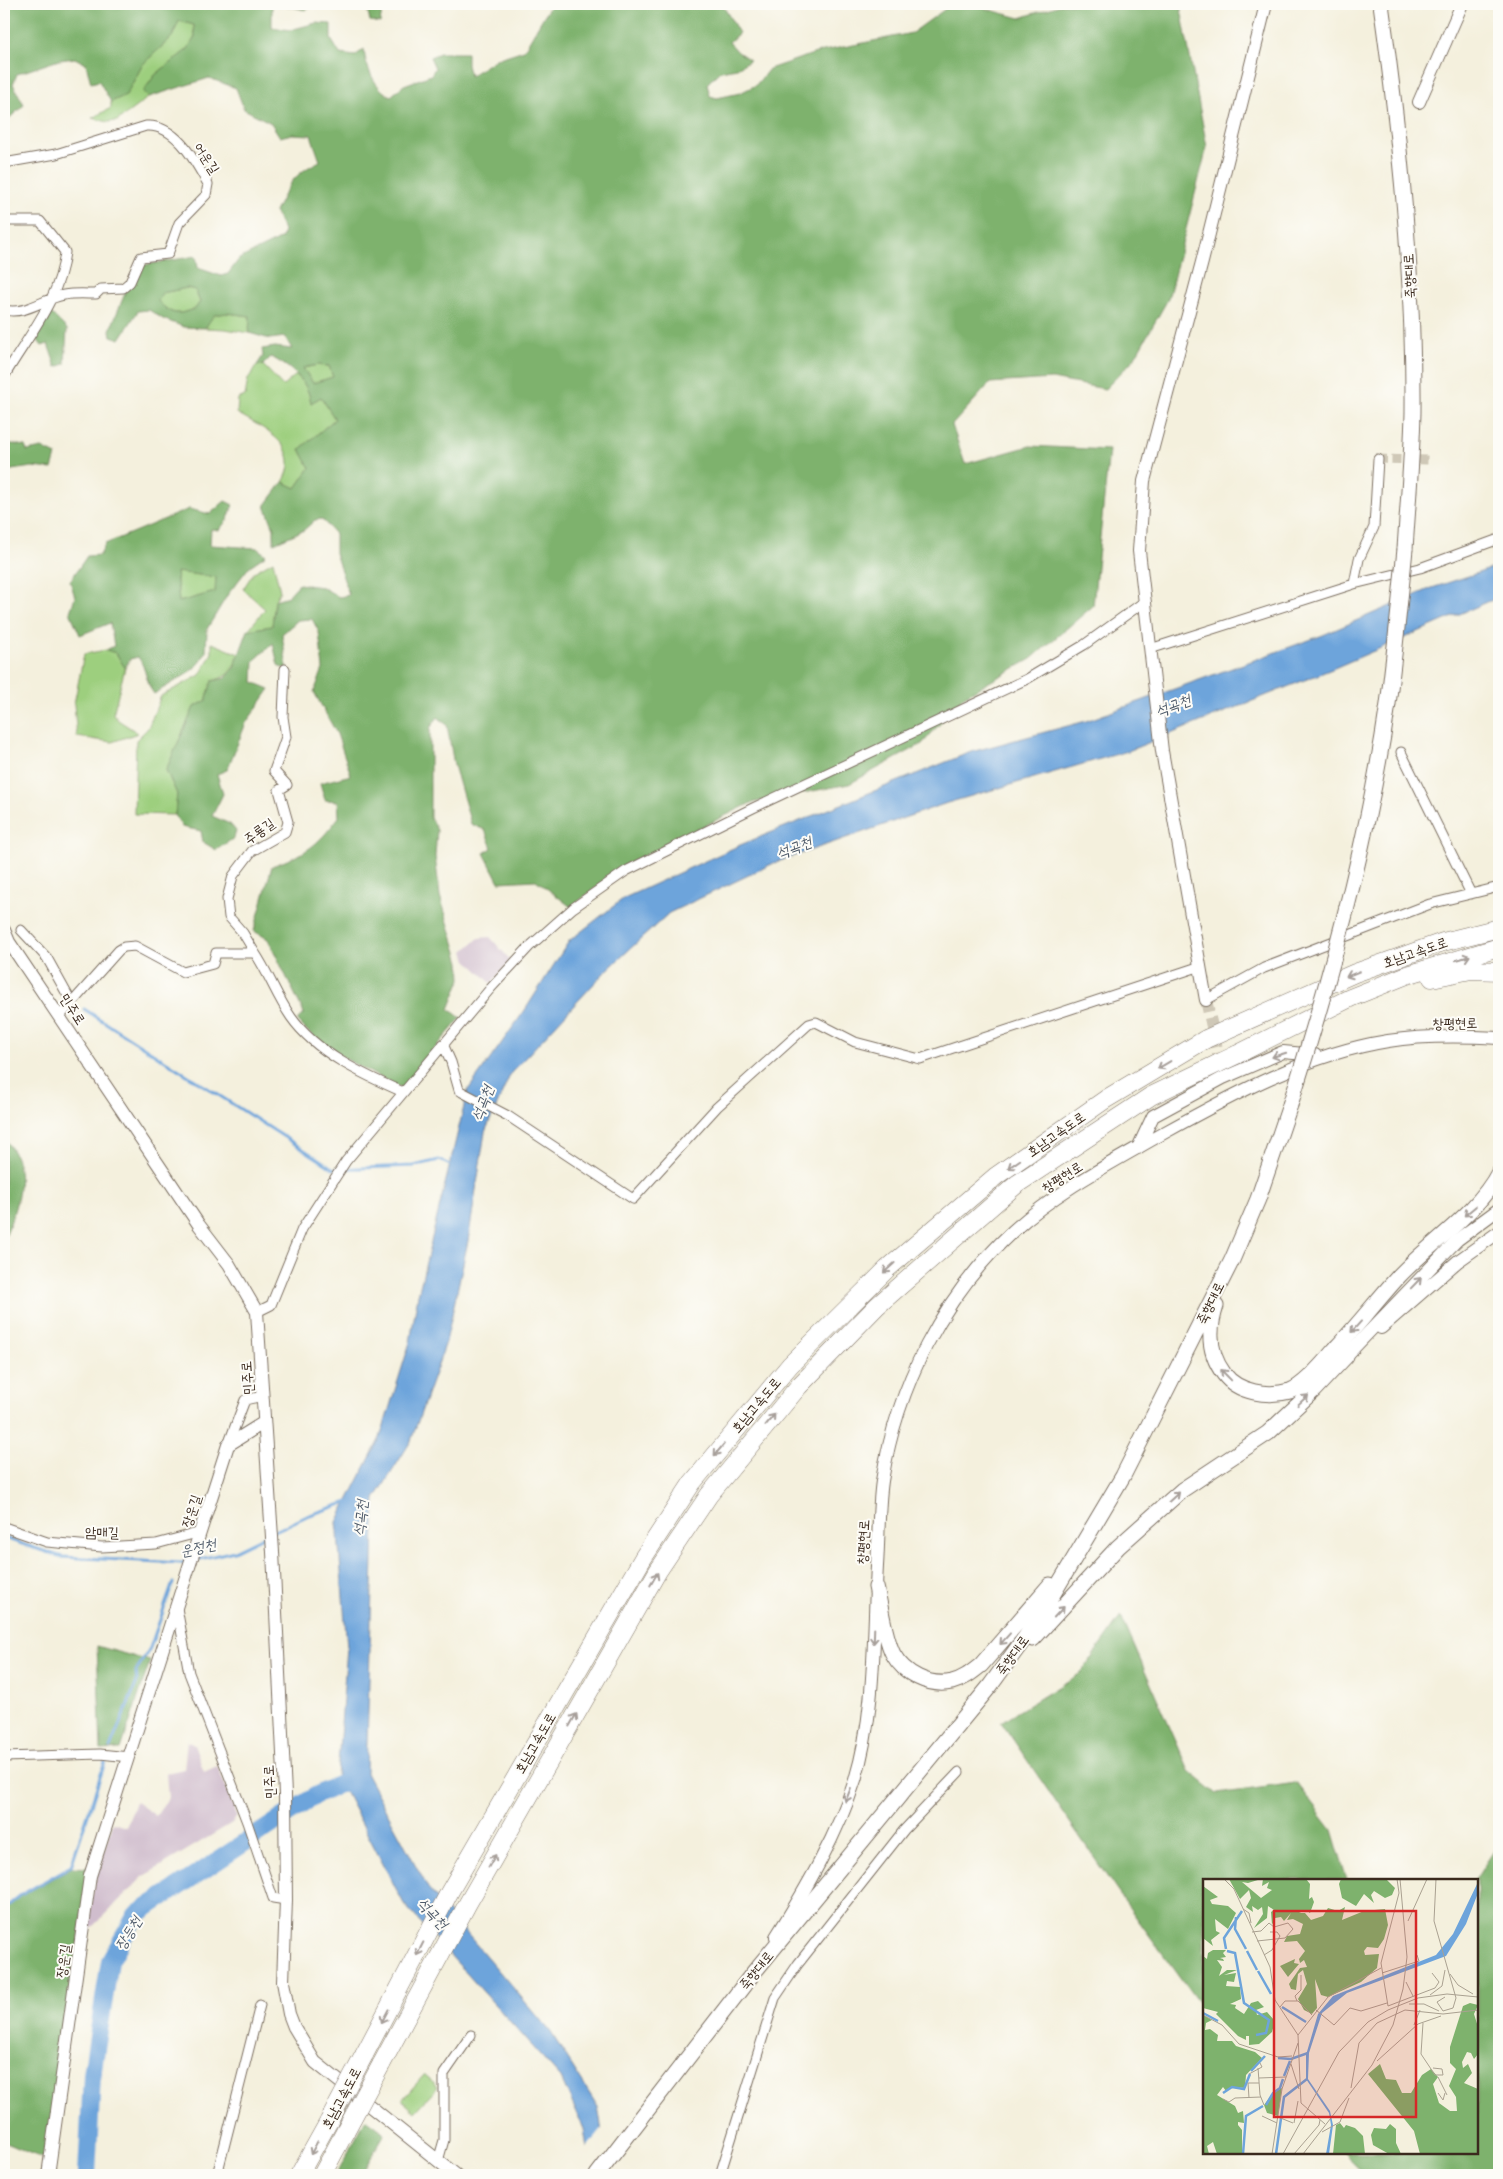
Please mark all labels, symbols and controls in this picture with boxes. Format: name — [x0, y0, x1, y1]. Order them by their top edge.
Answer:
street label: 어운길 — [190, 139, 224, 178]
street label: 죽향대로 — [1399, 253, 1419, 299]
water label: 석곡천 — [1153, 689, 1195, 720]
street label: 주룡길 — [240, 813, 279, 848]
water label: 석곡천 — [774, 831, 816, 862]
street label: 호남고속도로 — [1380, 932, 1450, 972]
one-way arrow — [1454, 953, 1470, 963]
one-way arrow — [1346, 970, 1361, 979]
street label: 민주로 — [56, 990, 90, 1028]
street label: 창평현로 — [1432, 1014, 1478, 1032]
one-way arrow — [1271, 1051, 1287, 1061]
one-way arrow — [1157, 1060, 1171, 1070]
water label: 석곡천 — [467, 1081, 498, 1123]
street label: 호남고속도로 — [1023, 1107, 1089, 1161]
street label: 창평현로 — [1038, 1157, 1086, 1197]
one-way arrow — [1007, 1159, 1021, 1169]
one-way arrow — [1463, 1205, 1476, 1217]
one-way arrow — [882, 1262, 895, 1274]
one-way arrow — [1409, 1277, 1422, 1289]
street label: 죽향대로 — [1192, 1279, 1228, 1327]
one-way arrow — [1350, 1320, 1362, 1333]
street label: 민주로 — [237, 1361, 257, 1395]
one-way arrow — [1220, 1369, 1232, 1381]
street label: 호남고속도로 — [727, 1373, 785, 1437]
one-way arrow — [1297, 1394, 1310, 1406]
one-way arrow — [765, 1414, 776, 1427]
one-way arrow — [713, 1444, 724, 1457]
street label: 장운길 — [177, 1491, 205, 1530]
one-way arrow — [1167, 1491, 1180, 1503]
water label: 석곡천 — [349, 1497, 372, 1537]
street label: 창평현로 — [853, 1519, 873, 1565]
street label: 암매길 — [85, 1523, 120, 1541]
water label: 운정천 — [178, 1534, 220, 1560]
one-way arrow — [649, 1572, 659, 1587]
one-way arrow — [1053, 1605, 1064, 1618]
one-way arrow — [870, 1627, 879, 1643]
street label: 죽향대로 — [991, 1631, 1033, 1679]
one-way arrow — [999, 1632, 1010, 1645]
street label: 호남고속도로 — [510, 1709, 560, 1777]
one-way arrow — [569, 1714, 579, 1728]
street label: 민주로 — [259, 1765, 279, 1799]
one-way arrow — [843, 1787, 853, 1802]
one-way arrow — [488, 1855, 498, 1869]
inset map — [1203, 1879, 1478, 2154]
water label: 석곡천 — [414, 1893, 454, 1934]
water label: 장등천 — [110, 1911, 147, 1953]
street label: 장운길 — [52, 1942, 74, 1979]
one-way arrow — [415, 1942, 425, 1957]
street label: 죽향대로 — [735, 1947, 777, 1993]
one-way arrow — [380, 2008, 389, 2023]
street label: 호남고속도로 — [317, 2064, 365, 2132]
one-way arrow — [309, 2140, 318, 2155]

